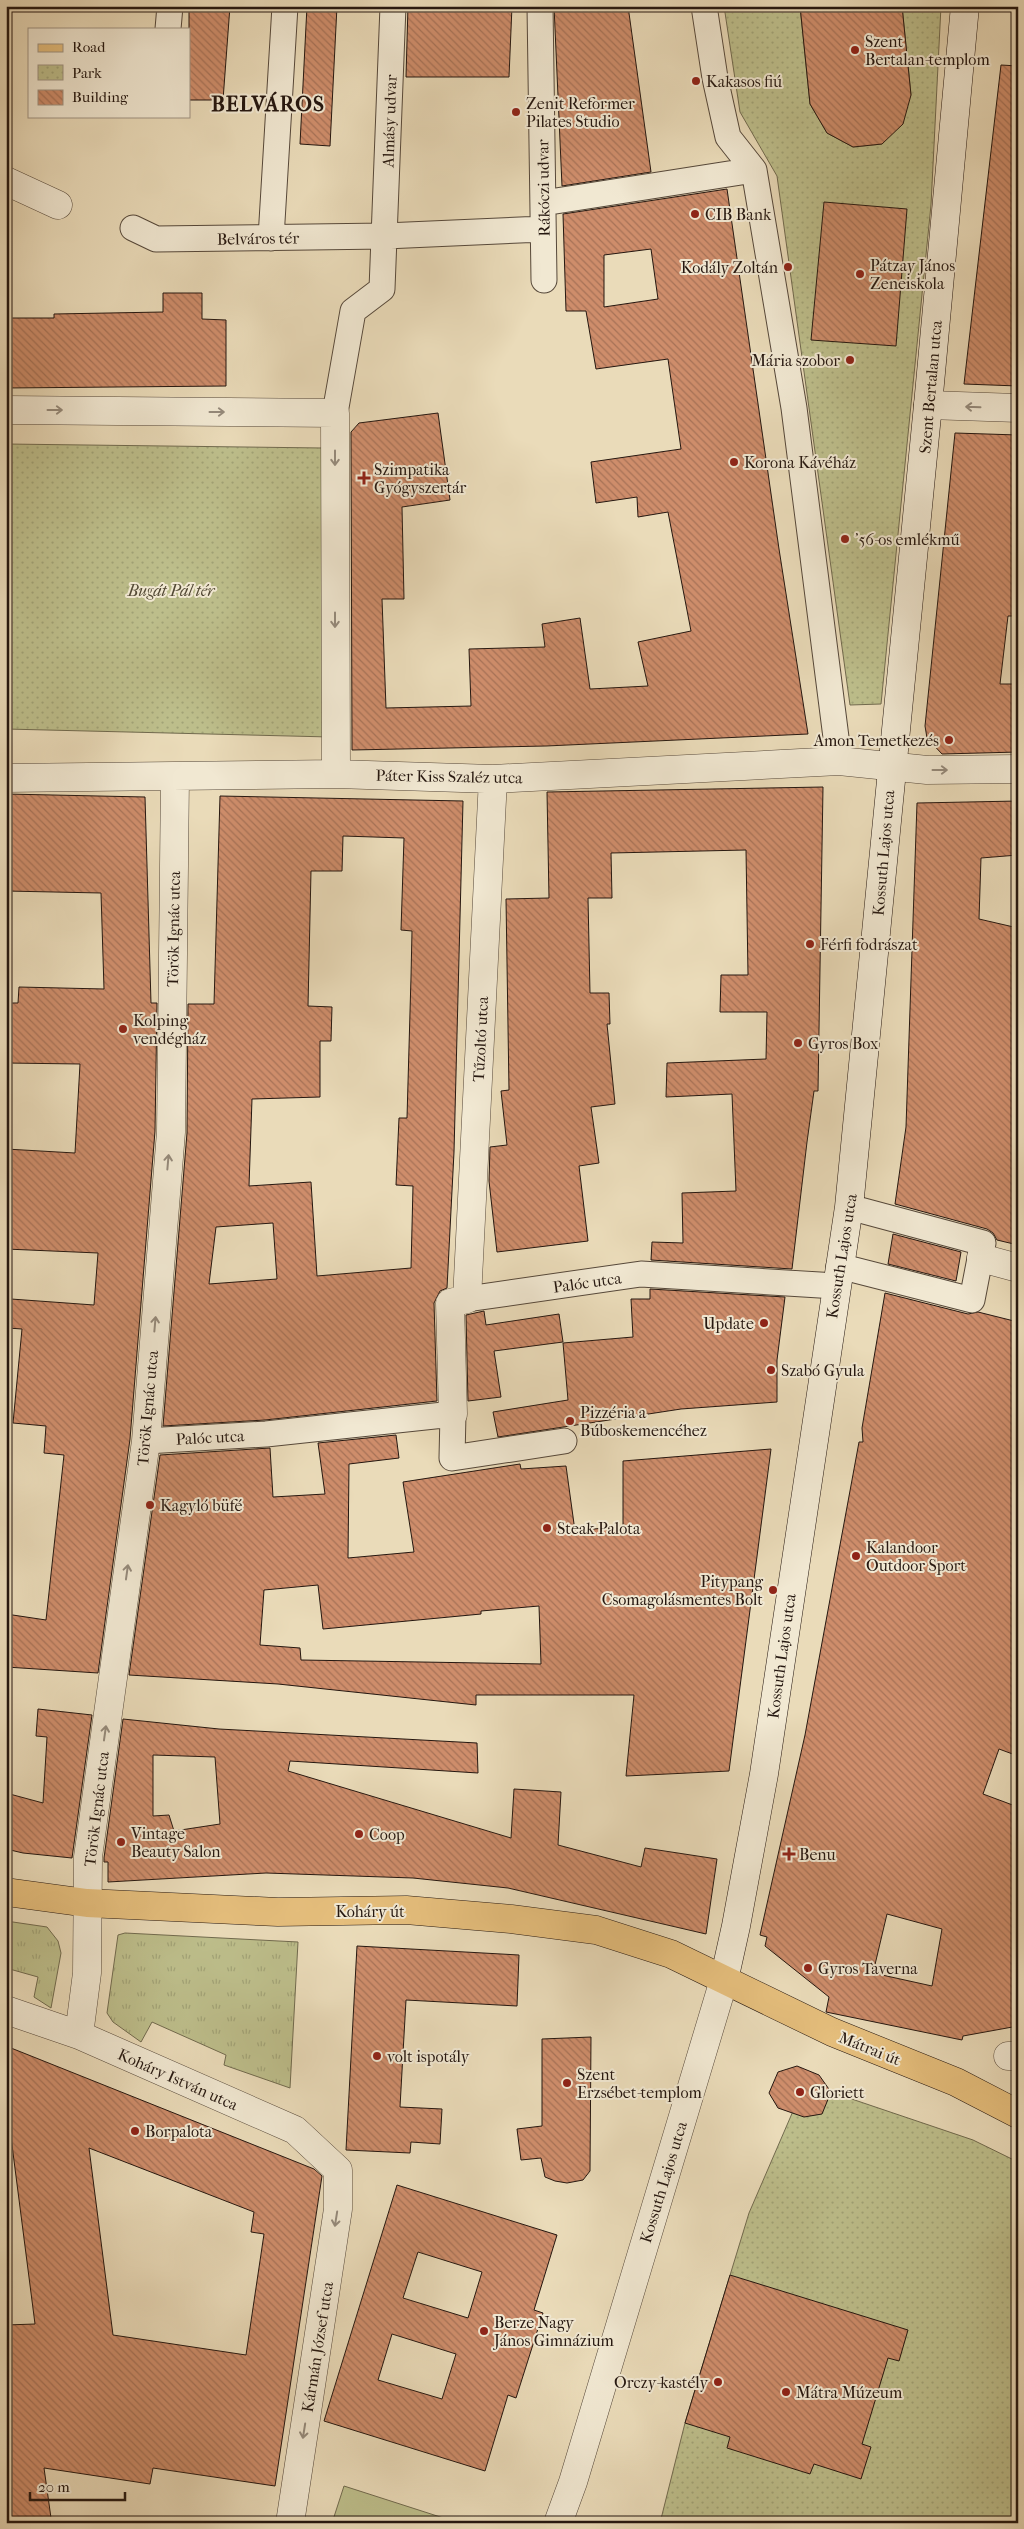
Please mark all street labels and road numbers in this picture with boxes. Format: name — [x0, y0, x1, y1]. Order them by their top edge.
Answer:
street label: Almásy udvar — [378, 74, 401, 169]
street label: Rákóczi udvar — [533, 139, 554, 237]
street label: Belváros tér — [217, 228, 300, 249]
street label: Szent Bertalan utca — [915, 319, 946, 454]
street label: Páter Kiss Szaléz utca — [375, 766, 523, 787]
street label: Kossuth Lajos utca — [869, 789, 899, 917]
street label: Török Ignác utca — [163, 870, 184, 987]
street label: Tűzoltó utca — [469, 995, 492, 1082]
street label: Kossuth Lajos utca — [822, 1192, 861, 1320]
street label: Palóc utca — [552, 1268, 623, 1297]
street label: Török Ignác utca — [133, 1349, 162, 1467]
street label: Palóc utca — [175, 1426, 246, 1449]
street label: Kossuth Lajos utca — [763, 1592, 800, 1720]
street label: Török Ignác utca — [80, 1750, 113, 1868]
street label: Koháry út — [335, 1902, 405, 1921]
street label: Mátrai út — [836, 2028, 904, 2070]
street label: Koháry István utca — [115, 2044, 241, 2115]
street label: Kossuth Lajos utca — [636, 2118, 691, 2245]
street label: Kármán József utca — [298, 2280, 337, 2414]

